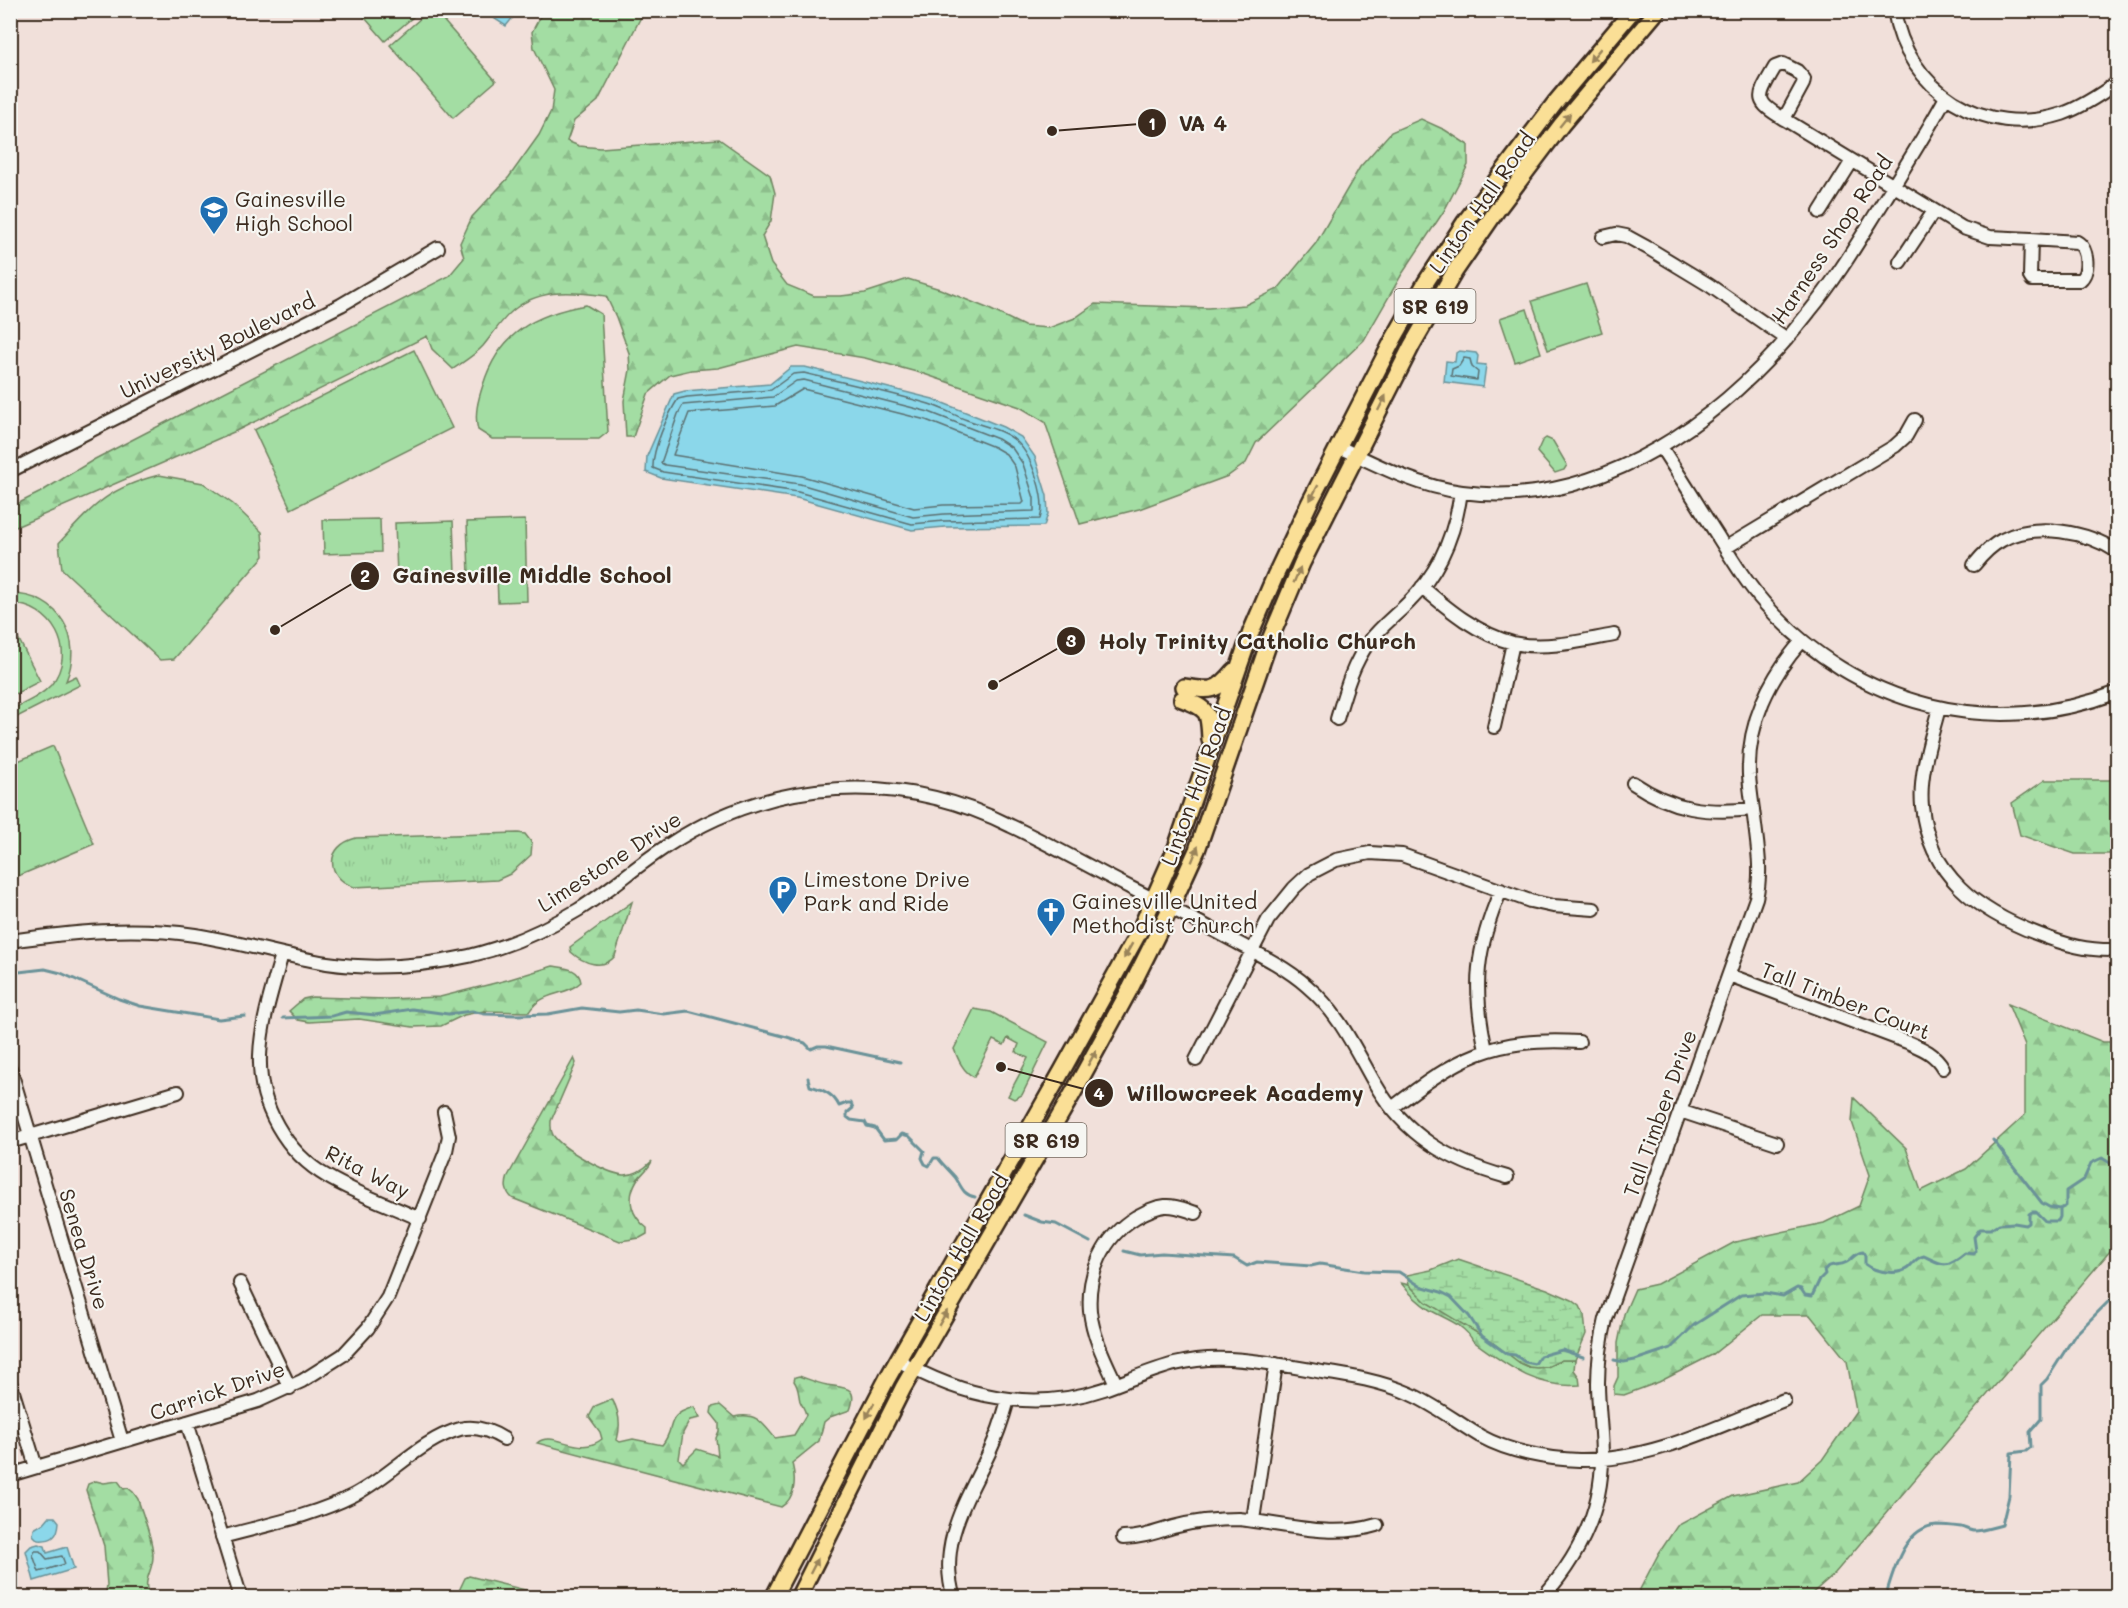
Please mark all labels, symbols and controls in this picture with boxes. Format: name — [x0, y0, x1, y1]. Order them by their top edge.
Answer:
one-way arrow — [1588, 47, 1601, 63]
callout: VA 4 — [1137, 103, 1239, 143]
text: VA 4 — [1179, 108, 1227, 137]
text: 1 — [1148, 111, 1156, 135]
one-way arrow — [1559, 112, 1572, 128]
street label: Linton Hall Road — [1422, 126, 1540, 278]
street label: Harness Shop Road — [1764, 149, 1898, 329]
place label: Gainesville High School — [235, 185, 353, 236]
school or university icon: Gainesville High School — [198, 194, 230, 236]
street label: University Boulevard — [115, 286, 319, 404]
road number: SR 619 — [1394, 289, 1476, 323]
one-way arrow — [1377, 394, 1387, 412]
one-way arrow — [1310, 484, 1320, 502]
callout: Gainesville Middle School — [350, 556, 684, 596]
text: Gainesville Middle School — [392, 560, 672, 589]
text: 2 — [360, 563, 370, 587]
one-way arrow — [1293, 566, 1302, 584]
callout: Holy Trinity Catholic Church — [1056, 621, 1428, 661]
text: Holy Trinity Catholic Church — [1098, 626, 1416, 655]
text: 3 — [1066, 628, 1077, 652]
street label: Linton Hall Road — [1154, 703, 1236, 869]
street label: Limestone Drive — [532, 804, 686, 918]
one-way arrow — [1191, 845, 1200, 863]
place label: Limestone Drive Park and Ride — [804, 865, 970, 916]
parking icon: Limestone Drive Park and Ride — [767, 874, 799, 916]
place label: Gainesville United Methodist Church — [1072, 887, 1257, 938]
church icon: Gainesville United Methodist Church — [1035, 896, 1067, 938]
one-way arrow — [1123, 943, 1133, 960]
street label: Tall Timber Court — [1757, 955, 1935, 1045]
street label: Tall Timber Drive — [1616, 1026, 1702, 1200]
one-way arrow — [1087, 1049, 1097, 1066]
callout: Willowcreek Academy — [1084, 1073, 1376, 1113]
text: Willowcreek Academy — [1126, 1078, 1364, 1107]
text: 4 — [1093, 1081, 1105, 1105]
road number: SR 619 — [1006, 1123, 1086, 1157]
street label: Rita Way — [321, 1138, 415, 1204]
street label: Linton Hall Road — [907, 1168, 1013, 1326]
street label: Senea Drive — [54, 1185, 116, 1313]
one-way arrow — [938, 1309, 948, 1326]
street label: Carrick Drive — [146, 1354, 288, 1426]
one-way arrow — [865, 1403, 875, 1420]
one-way arrow — [808, 1557, 818, 1575]

